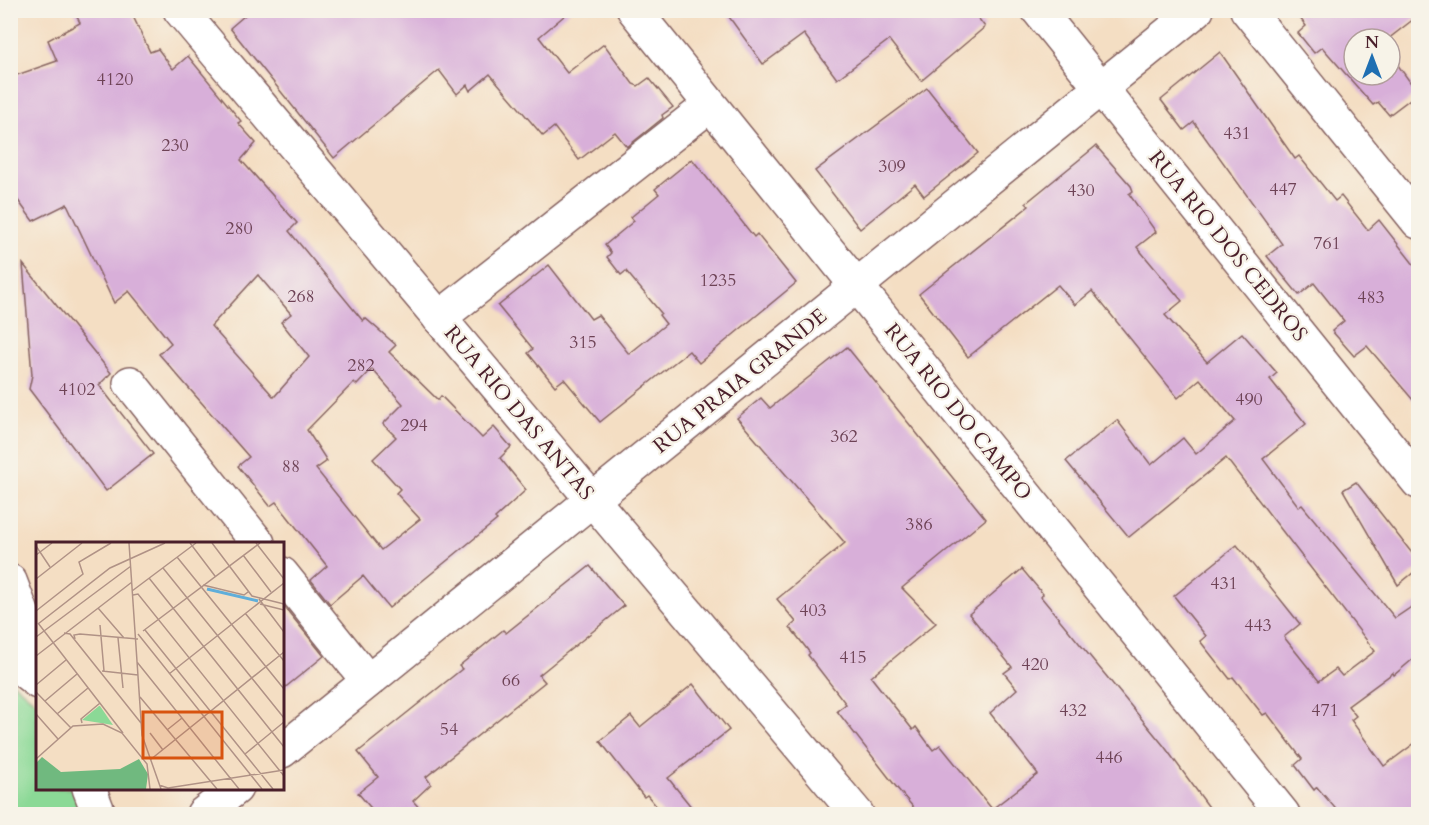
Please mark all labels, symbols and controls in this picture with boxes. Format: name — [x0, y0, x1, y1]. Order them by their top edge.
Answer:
north arrow — [1342, 27, 1402, 87]
text: N — [1365, 32, 1379, 54]
house number: 4120 — [97, 67, 133, 92]
house number: 431 — [1223, 121, 1251, 146]
house number: 230 — [161, 133, 189, 158]
street label: RUA RIO DOS CEDROS — [1142, 144, 1314, 348]
house number: 309 — [878, 154, 906, 179]
house number: 447 — [1269, 177, 1297, 202]
house number: 430 — [1067, 178, 1095, 203]
house number: 280 — [225, 216, 253, 241]
house number: 761 — [1313, 231, 1341, 256]
house number: 1235 — [700, 268, 736, 293]
house number: 268 — [287, 284, 315, 309]
house number: 483 — [1357, 285, 1385, 310]
street label: RUA PRAIA GRANDE — [647, 302, 833, 460]
street label: RUA RIO DO CAMPO — [878, 317, 1038, 507]
street label: RUA RIO DAS ANTAS — [437, 320, 601, 506]
house number: 315 — [569, 330, 597, 355]
house number: 282 — [347, 353, 375, 378]
house number: 4102 — [59, 377, 95, 402]
house number: 490 — [1235, 387, 1263, 412]
house number: 294 — [400, 413, 428, 438]
house number: 362 — [830, 424, 858, 449]
house number: 88 — [282, 454, 300, 479]
house number: 386 — [905, 512, 933, 537]
inset map — [36, 542, 284, 789]
house number: 431 — [1210, 571, 1238, 596]
house number: 403 — [799, 598, 827, 623]
house number: 443 — [1244, 613, 1272, 638]
house number: 415 — [839, 645, 867, 670]
house number: 420 — [1021, 652, 1049, 677]
house number: 66 — [502, 668, 520, 693]
house number: 432 — [1059, 698, 1087, 723]
house number: 471 — [1311, 698, 1339, 723]
house number: 54 — [440, 717, 458, 742]
house number: 446 — [1095, 745, 1123, 770]

